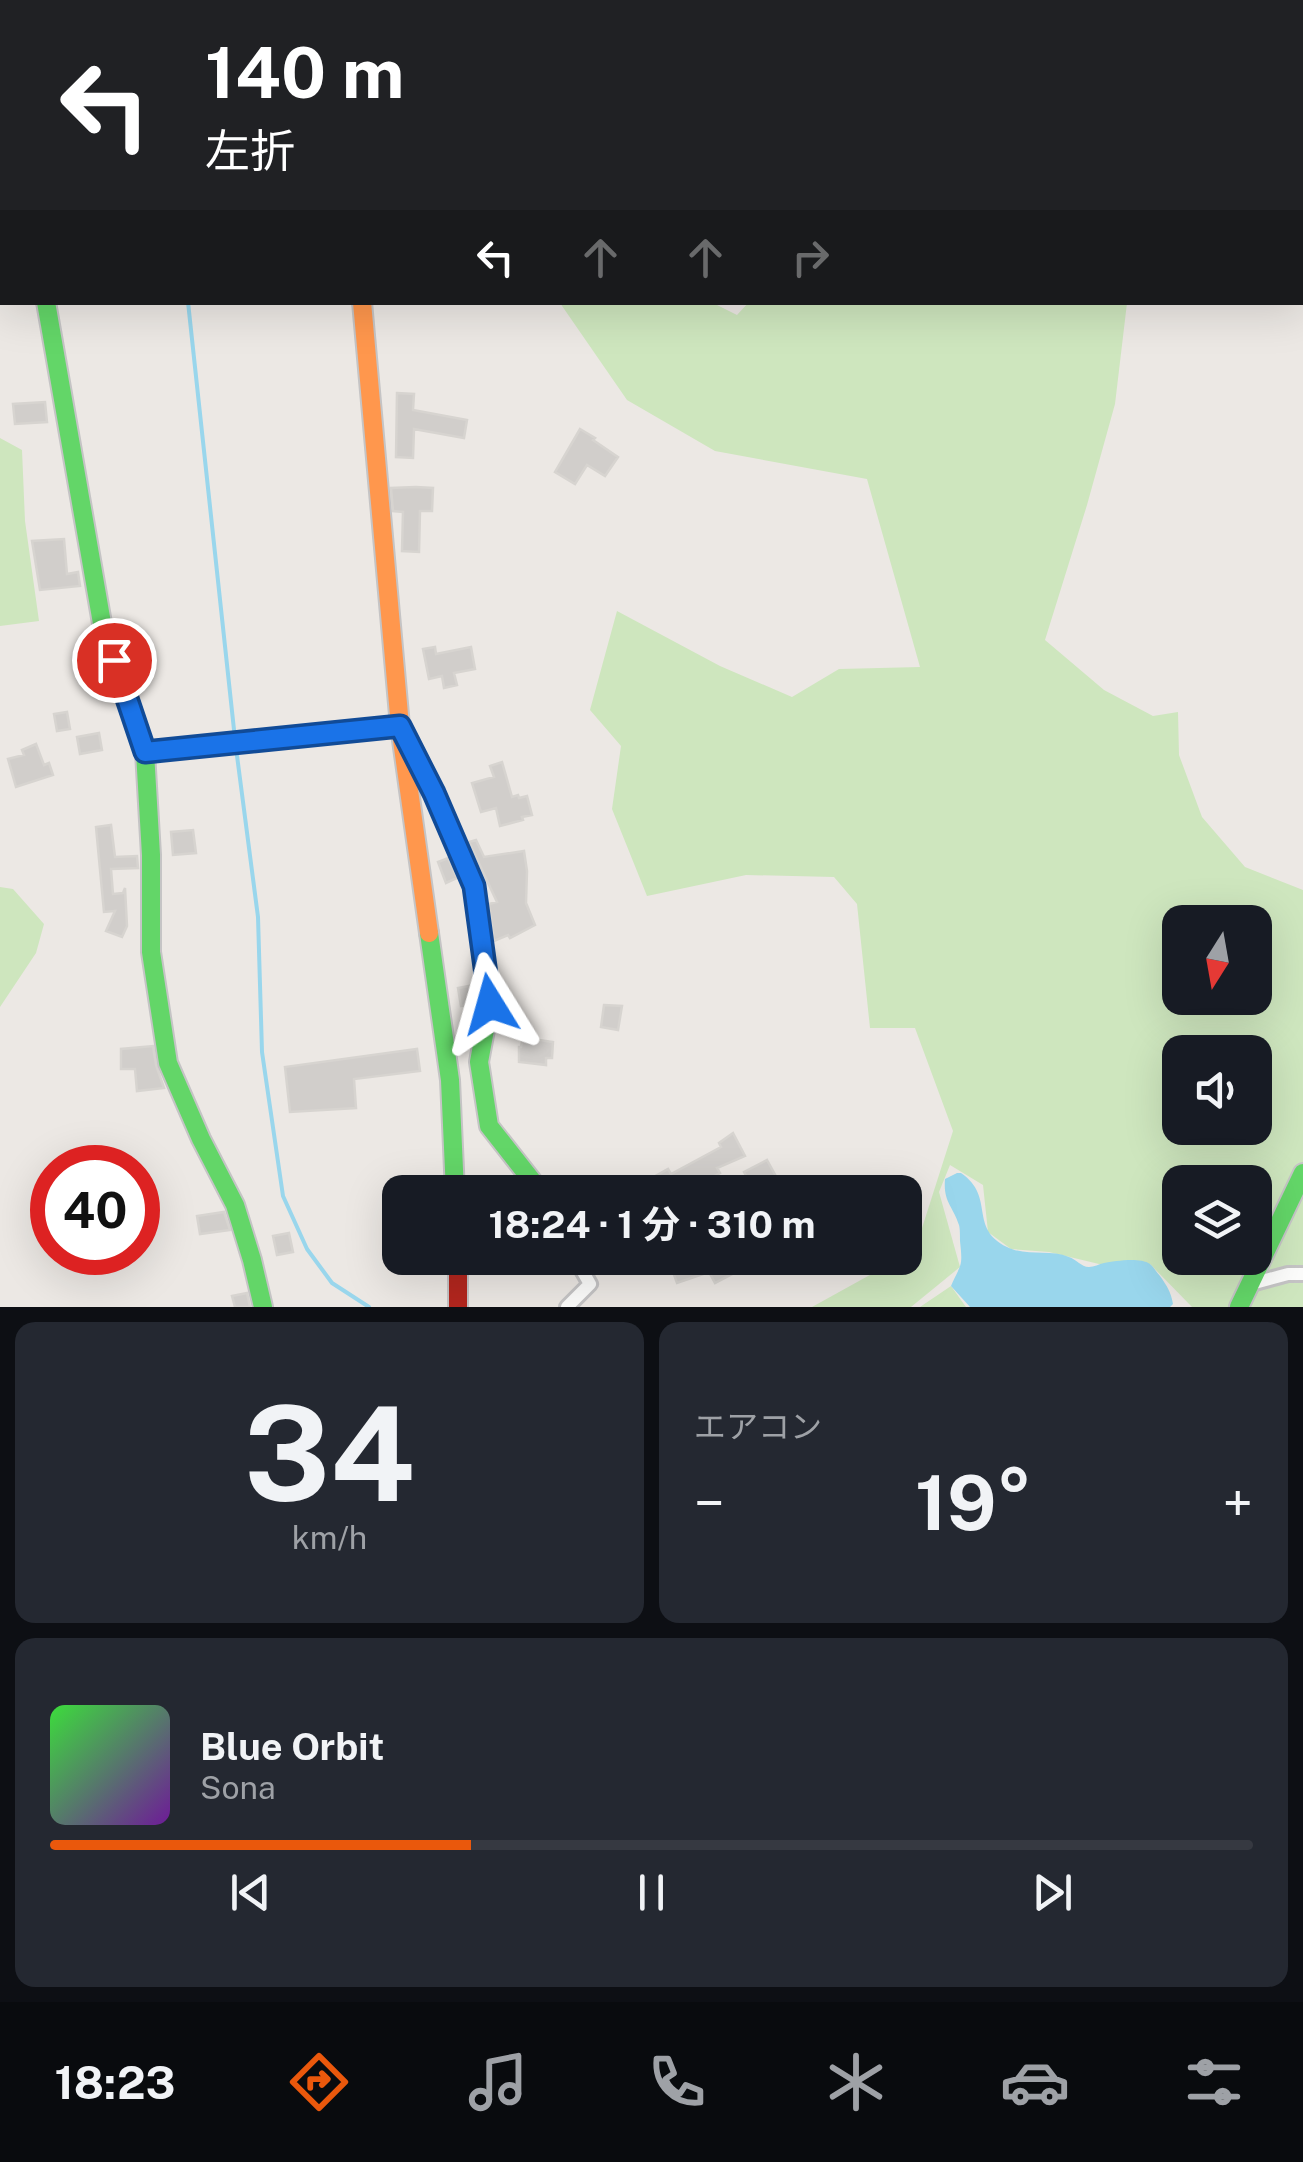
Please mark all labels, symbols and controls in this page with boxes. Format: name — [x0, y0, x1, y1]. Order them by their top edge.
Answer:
text: 140 m — [205, 31, 404, 114]
icon: left — [40, 40, 170, 170]
text: 左折 — [205, 124, 295, 177]
icon: left — [468, 230, 523, 285]
icon: ahead — [573, 230, 628, 285]
icon: ahead — [678, 230, 733, 285]
icon: right — [783, 230, 838, 285]
pin — [72, 618, 157, 703]
icon: arrive — [87, 633, 142, 688]
north arrow — [1162, 905, 1272, 1015]
map controls — [1162, 905, 1272, 1275]
position arrow — [438, 952, 542, 1056]
button: sound — [1162, 1035, 1272, 1145]
speed limit sign: 40 — [30, 1145, 160, 1275]
button: layers — [1162, 1165, 1272, 1275]
text: 18:24 · 1 分 · 310 m — [488, 1202, 816, 1247]
text: 34 — [244, 1378, 415, 1530]
text: エアコン — [694, 1408, 822, 1445]
text: 19° — [915, 1459, 1032, 1547]
text: − — [694, 1471, 725, 1535]
text: + — [1222, 1471, 1253, 1535]
text: km/h — [292, 1519, 367, 1556]
text: Blue Orbit — [200, 1724, 384, 1769]
text: Sona — [200, 1769, 276, 1806]
icon: previous — [223, 1865, 278, 1920]
icon: pause — [624, 1865, 679, 1920]
icon: next — [1025, 1865, 1080, 1920]
icon: directions — [284, 2047, 354, 2117]
icon: music — [463, 2047, 533, 2117]
icon: phone — [642, 2047, 712, 2117]
icon: climate — [821, 2047, 891, 2117]
icon: car — [1000, 2047, 1070, 2117]
icon: filters — [1179, 2047, 1249, 2117]
text: 18:23 — [54, 2056, 175, 2109]

